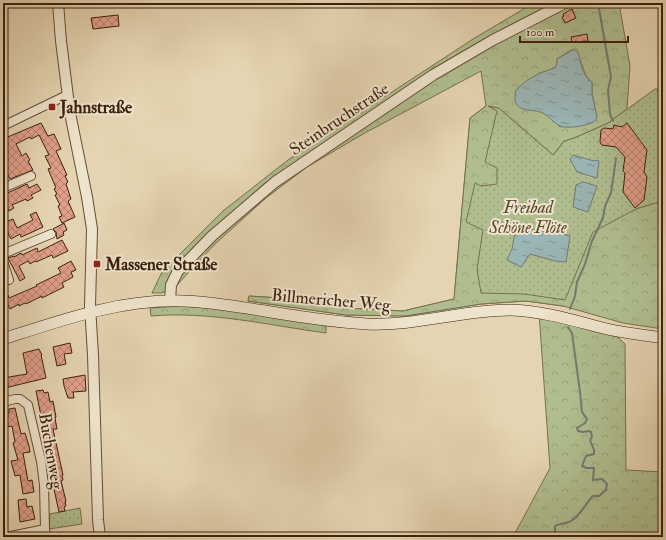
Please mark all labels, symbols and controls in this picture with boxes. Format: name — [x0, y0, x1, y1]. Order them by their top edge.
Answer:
scale bar — [520, 18, 628, 44]
text: 100 m — [526, 25, 555, 40]
street label: Steinbruchstraße — [285, 78, 393, 160]
place label: Jahnstraße — [59, 97, 133, 119]
marker: Jahnstraße — [47, 102, 57, 112]
park label: Freibad Schöne Flöte — [488, 197, 567, 238]
place label: Massener Straße — [104, 254, 218, 275]
marker: Massener Straße — [92, 259, 102, 269]
street label: Billmericher Weg — [271, 284, 392, 316]
street label: Buchenweg — [34, 411, 68, 491]

